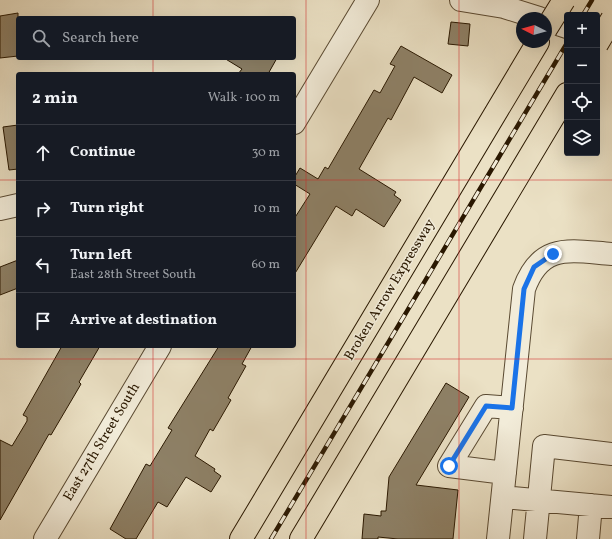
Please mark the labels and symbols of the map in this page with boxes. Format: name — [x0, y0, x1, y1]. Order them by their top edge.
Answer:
north arrow — [516, 12, 552, 48]
street label: Broken Arrow Expressway — [340, 215, 440, 364]
route end — [544, 245, 562, 263]
street label: East 27th Street South — [59, 379, 145, 505]
route start — [440, 457, 458, 475]

